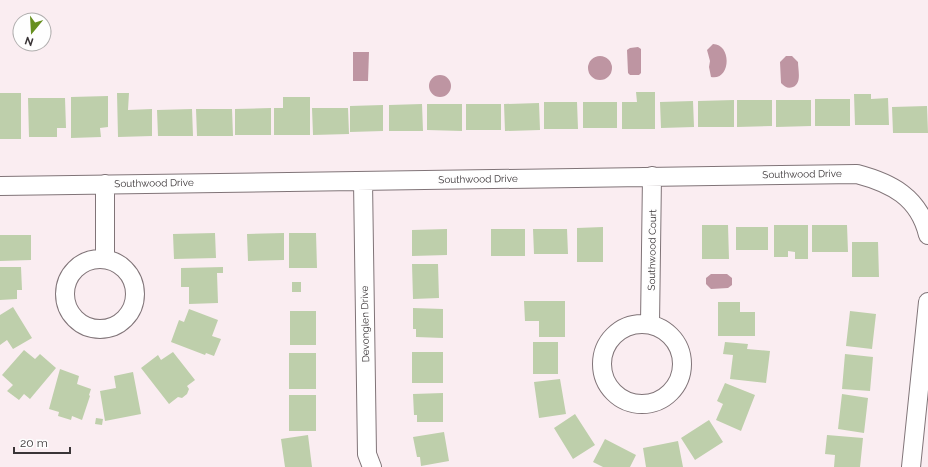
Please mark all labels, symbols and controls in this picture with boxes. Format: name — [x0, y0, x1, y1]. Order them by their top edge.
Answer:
north arrow — [12, 12, 52, 52]
text: N — [23, 34, 35, 49]
street label: Southwood Drive — [762, 168, 842, 180]
street label: Southwood Drive — [438, 173, 518, 185]
street label: Southwood Drive — [114, 177, 194, 189]
street label: Southwood Court — [646, 209, 658, 291]
street label: Devonglen Drive — [359, 285, 371, 363]
scale bar — [14, 429, 70, 455]
text: 20 m — [20, 436, 48, 450]

